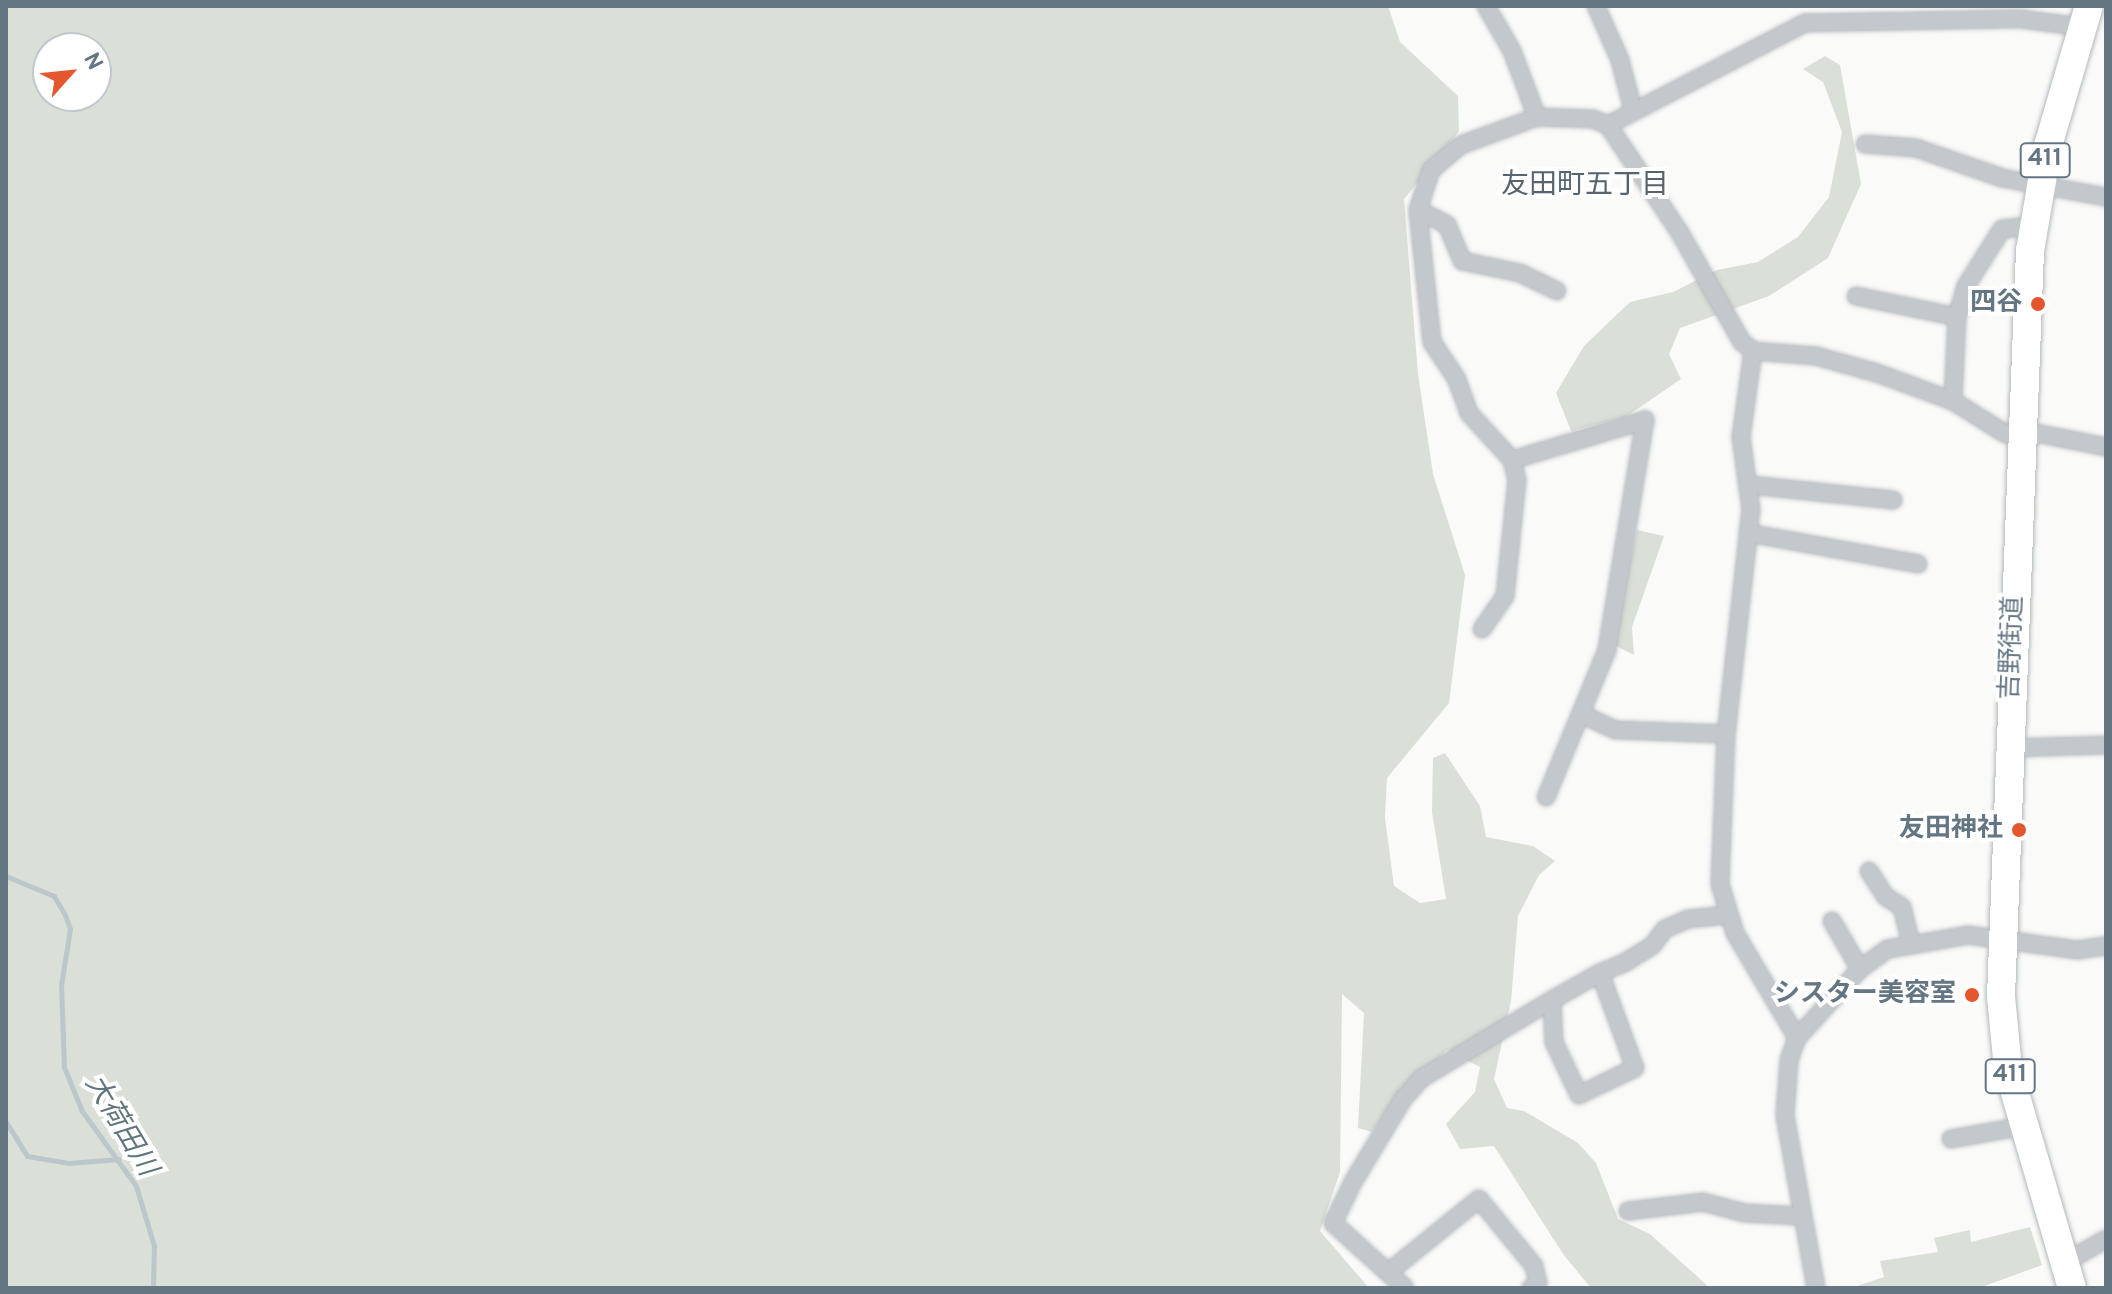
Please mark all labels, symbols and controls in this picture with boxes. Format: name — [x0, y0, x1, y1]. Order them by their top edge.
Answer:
north arrow — [32, 32, 112, 112]
text: N — [76, 49, 108, 75]
road number: 411 — [2019, 140, 2071, 180]
district label: 友田町五丁目 — [1501, 169, 1669, 203]
place label: 四谷 — [1970, 288, 2022, 320]
marker: 四谷 — [2029, 295, 2047, 313]
street label: 吉野街道 — [1996, 595, 2030, 701]
place label: 友田神社 — [1899, 814, 2003, 846]
marker: 友田神社 — [2010, 821, 2028, 839]
place label: シスター美容室 — [1774, 979, 1956, 1011]
marker: シスター美容室 — [1963, 986, 1981, 1004]
road number: 411 — [1984, 1056, 2036, 1096]
water label: 大荷田川 — [77, 1069, 163, 1183]

